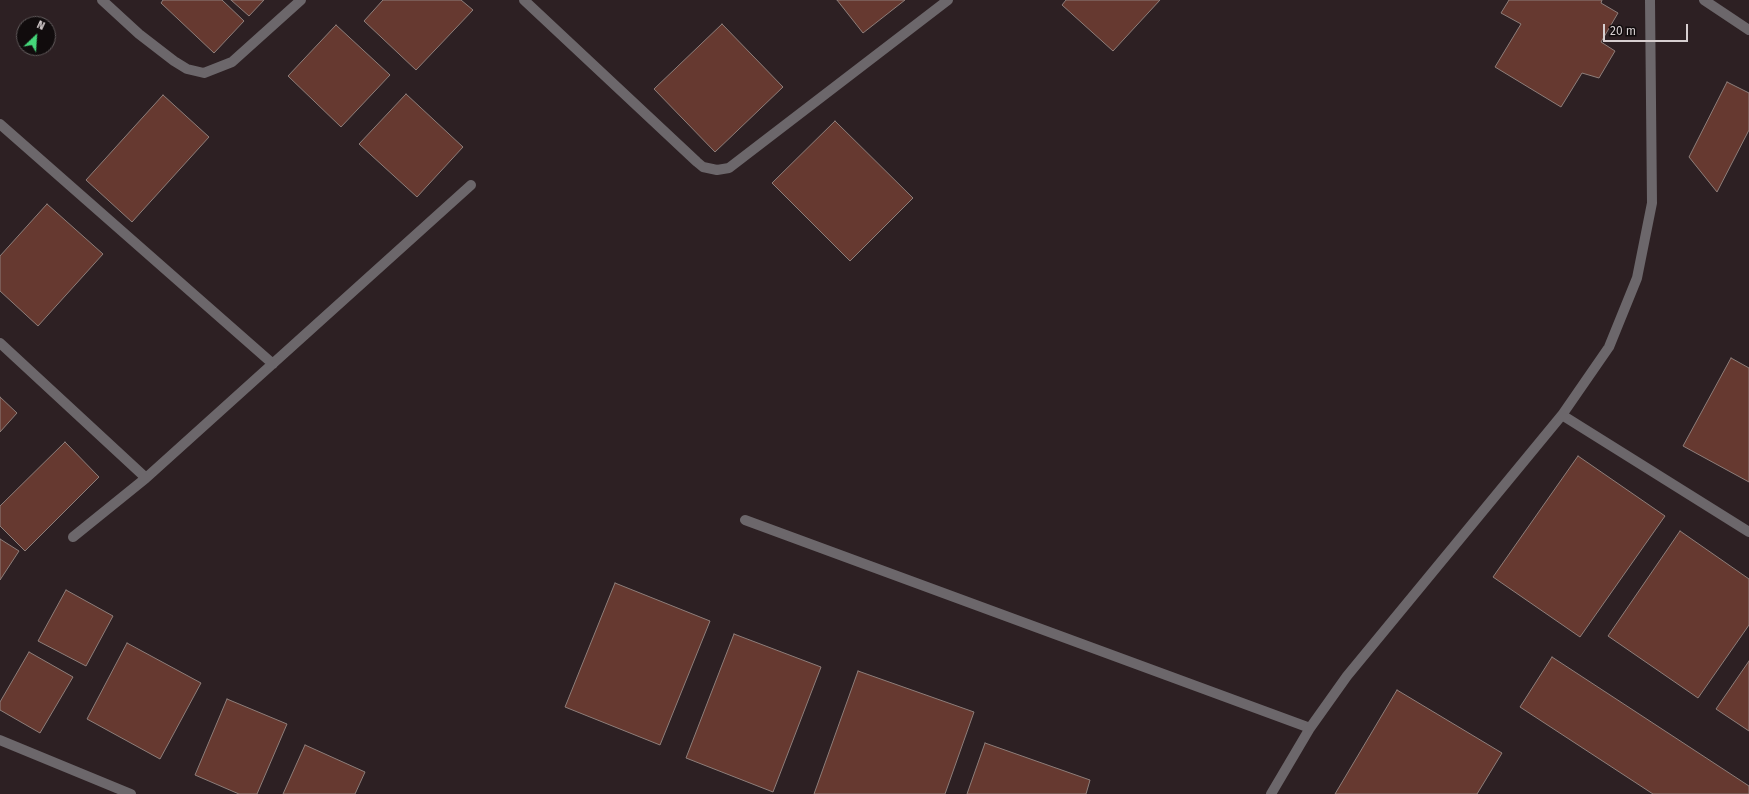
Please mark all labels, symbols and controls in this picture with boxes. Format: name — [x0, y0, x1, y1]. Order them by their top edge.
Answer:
north arrow — [16, 16, 56, 56]
scale bar — [1605, 16, 1690, 42]
text: N — [35, 18, 47, 33]
text: 20 m — [1610, 24, 1636, 38]

